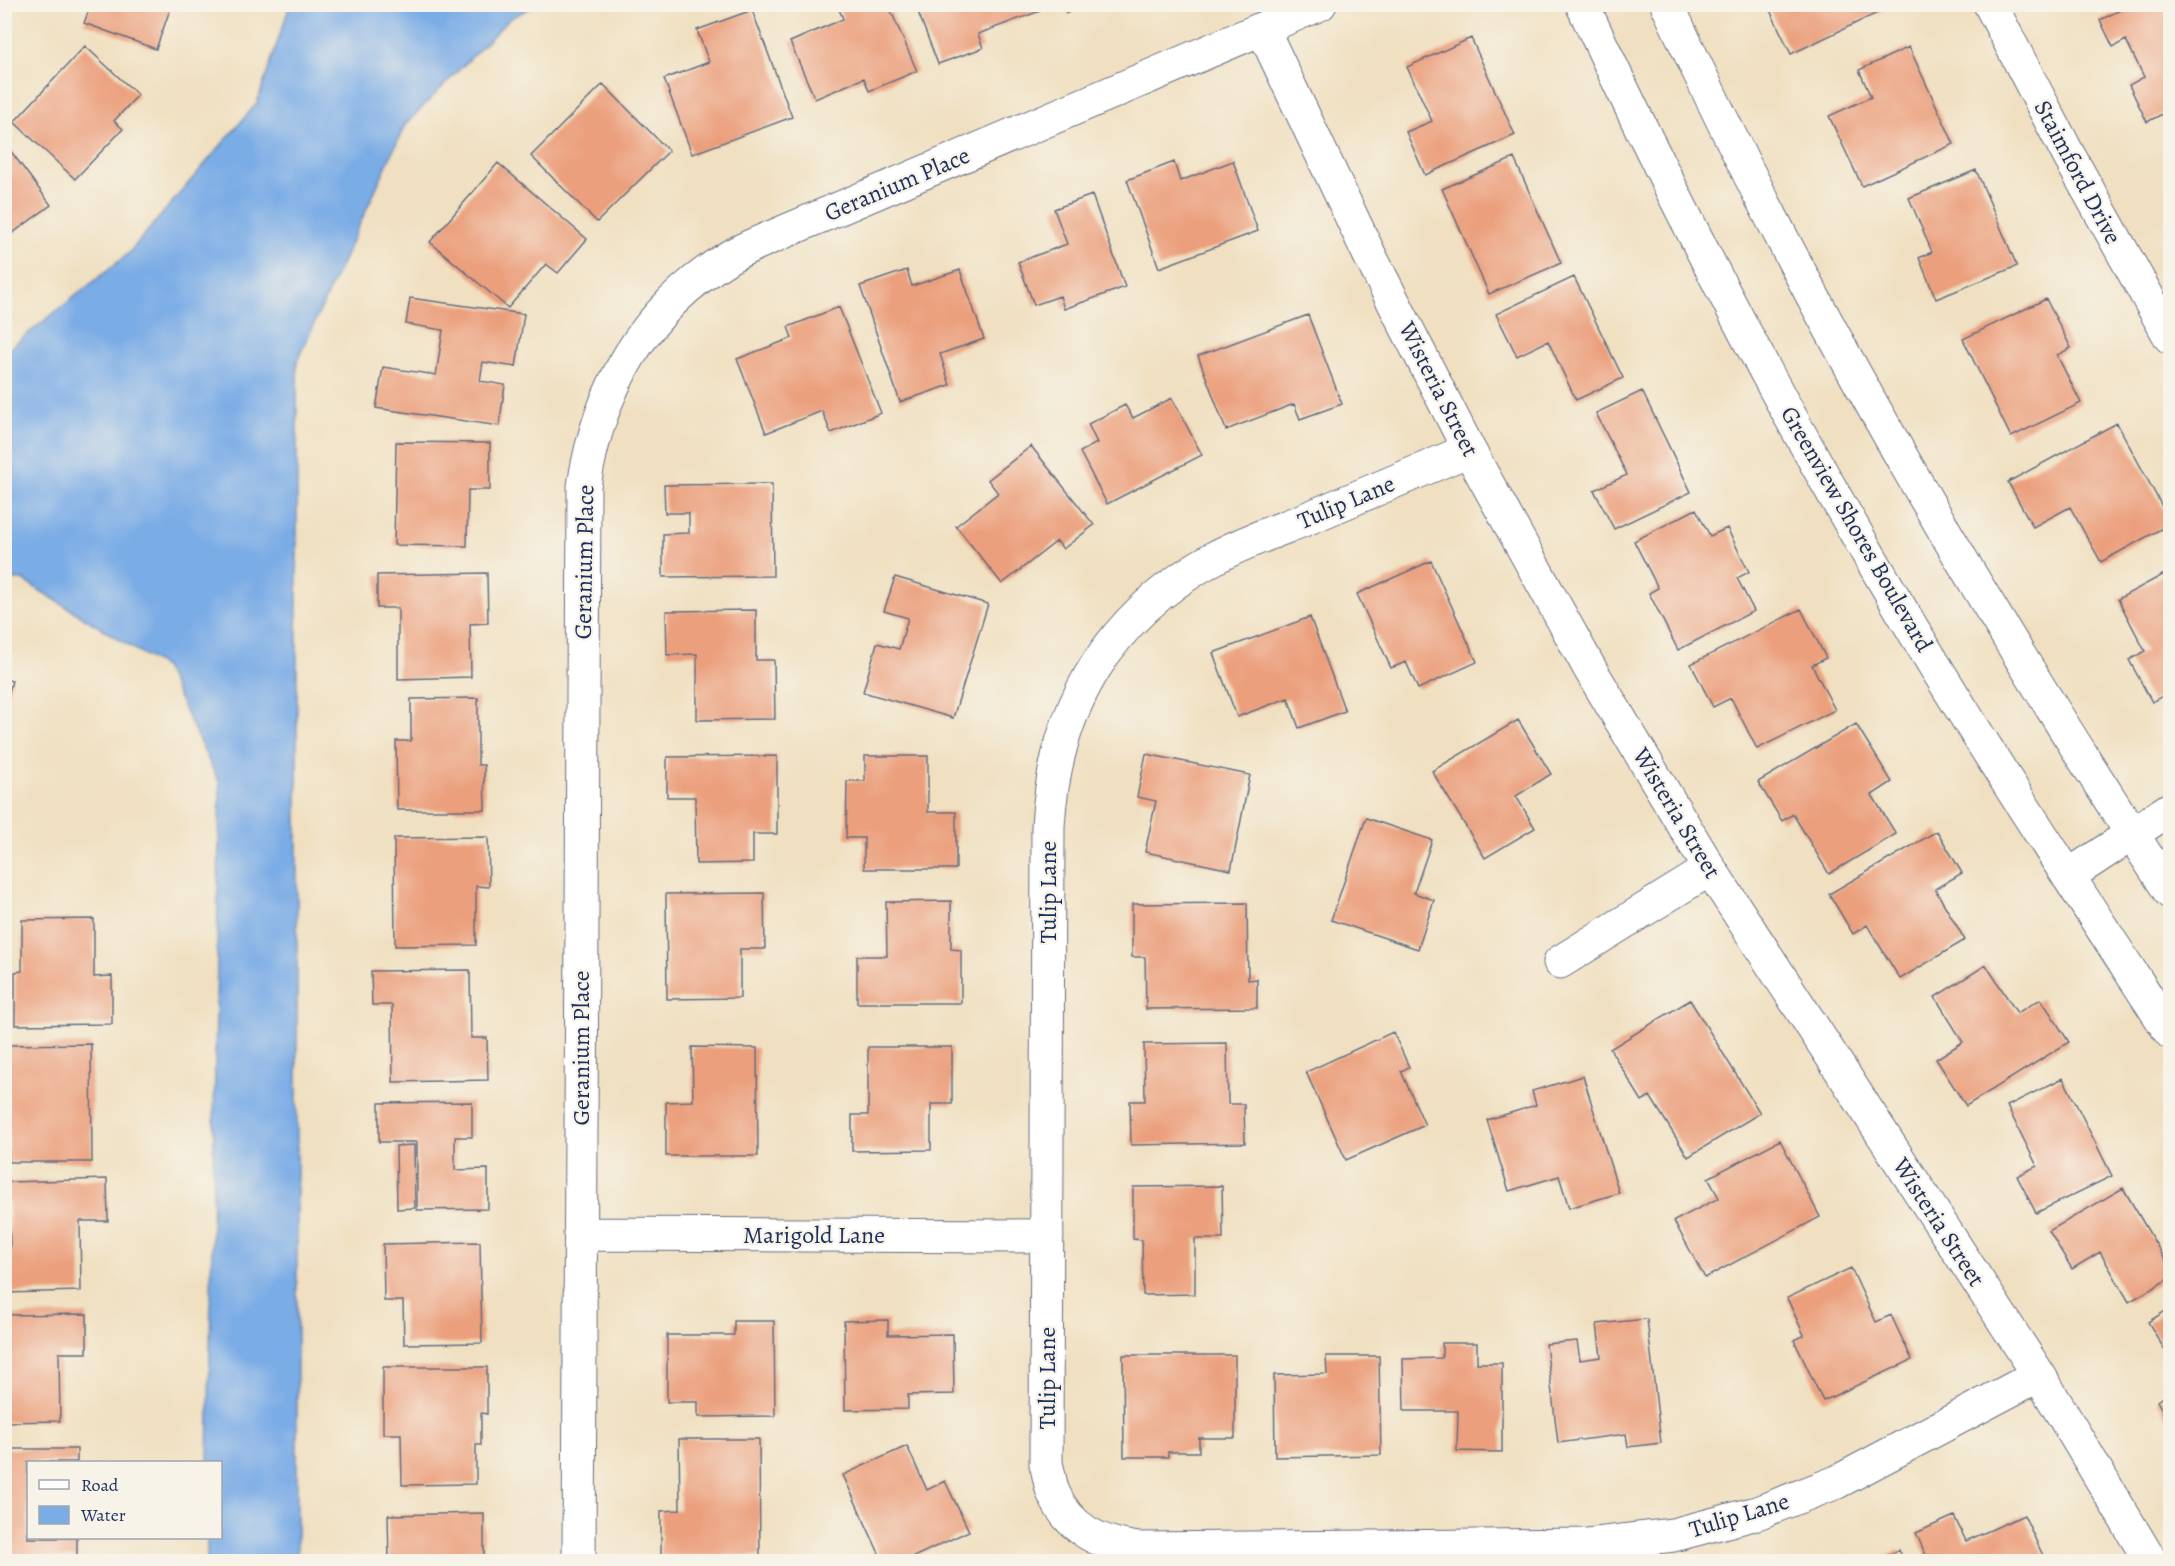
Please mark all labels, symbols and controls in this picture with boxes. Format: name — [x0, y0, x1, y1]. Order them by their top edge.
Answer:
street label: Staimford Drive — [2027, 95, 2129, 249]
street label: Geranium Place — [819, 139, 975, 229]
street label: Wisteria Street — [1391, 315, 1487, 462]
street label: Greenview Shores Boulevard — [1773, 400, 1941, 658]
street label: Tulip Lane — [1292, 467, 1400, 537]
street label: Geranium Place — [567, 484, 601, 640]
street label: Wisteria Street — [1625, 741, 1729, 884]
street label: Tulip Lane — [1032, 841, 1064, 943]
street label: Geranium Place — [565, 971, 597, 1125]
street label: Wisteria Street — [1885, 1151, 1993, 1293]
street label: Marigold Lane — [743, 1219, 885, 1251]
street label: Tulip Lane — [1031, 1327, 1063, 1429]
legend — [27, 1461, 222, 1539]
text: Road — [81, 1473, 119, 1497]
street label: Tulip Lane — [1685, 1485, 1793, 1545]
text: Water — [80, 1503, 126, 1527]

